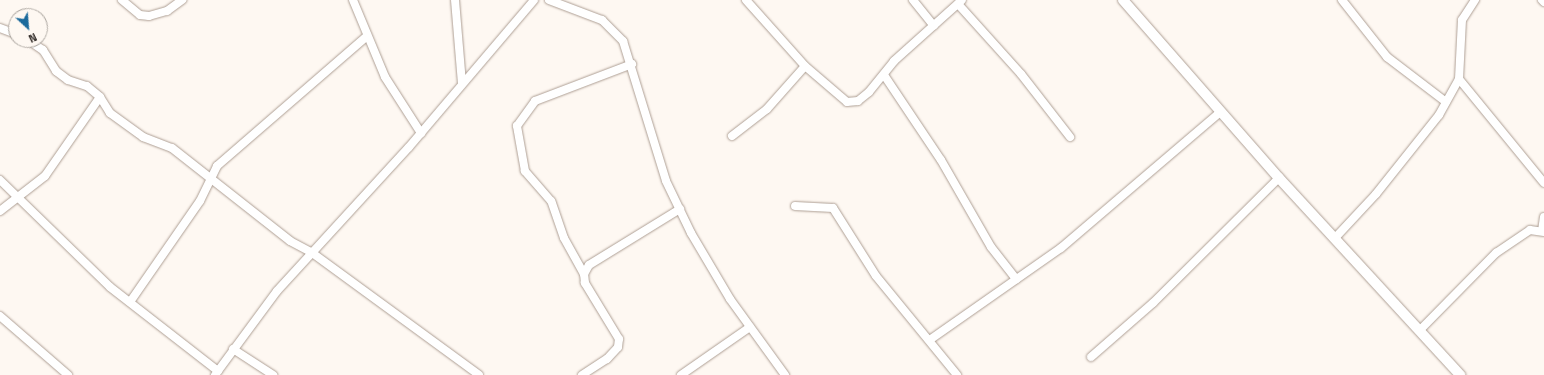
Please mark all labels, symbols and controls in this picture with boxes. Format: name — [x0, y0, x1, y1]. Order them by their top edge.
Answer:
north arrow — [8, 8, 48, 48]
text: N — [26, 29, 40, 47]

